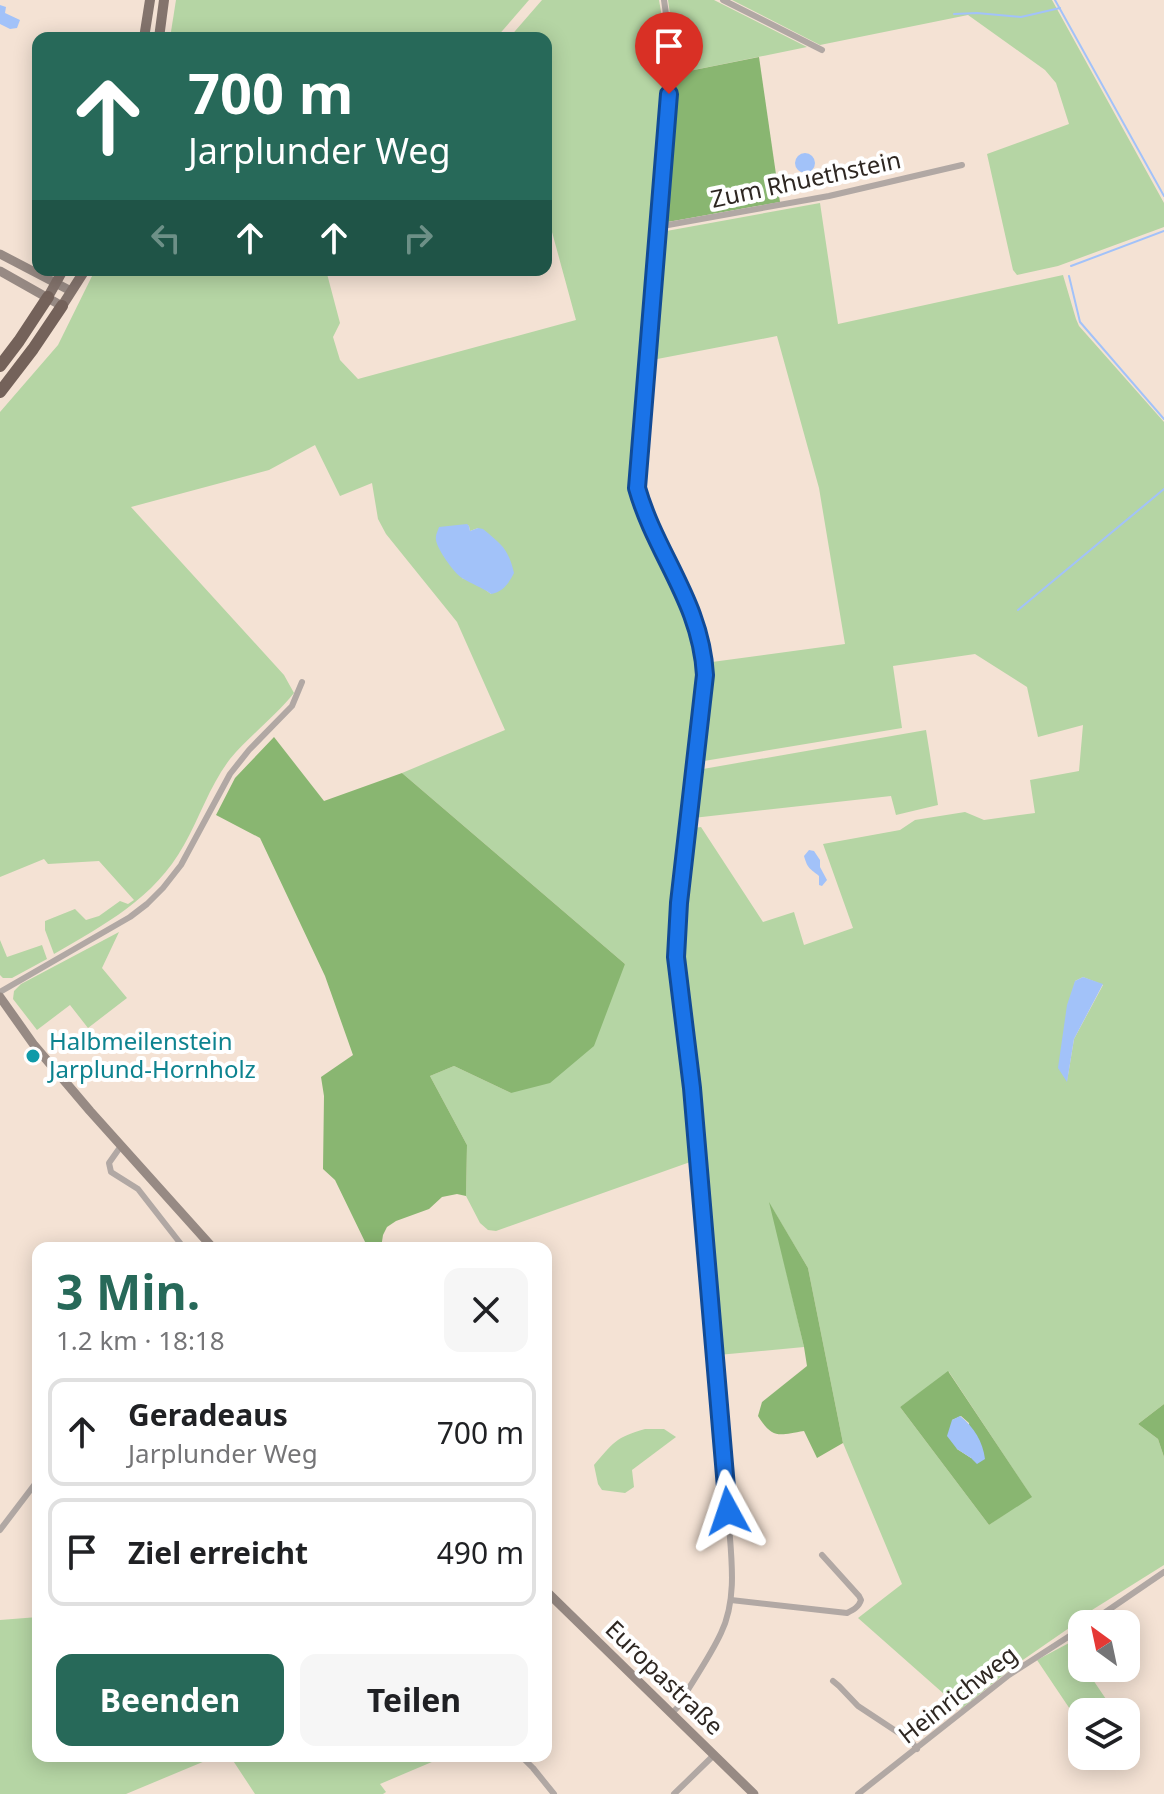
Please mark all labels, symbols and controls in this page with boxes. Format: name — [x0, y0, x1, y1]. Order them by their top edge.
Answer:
pin — [635, 12, 703, 94]
icon: arrive — [647, 24, 691, 68]
text: 700 m — [188, 54, 353, 130]
icon: ahead — [56, 64, 160, 168]
text: Jarplunder Weg — [188, 126, 451, 175]
street label: Zum Rhuethstein — [708, 142, 904, 215]
icon: left — [144, 216, 188, 260]
icon: ahead — [228, 216, 272, 260]
icon: ahead — [312, 216, 356, 260]
icon: right — [396, 216, 440, 260]
place label: Halbmeilenstein Jarplund-Hornholz — [47, 1024, 256, 1085]
marker: Halbmeilenstein Jarplund-Hornholz — [24, 1047, 42, 1065]
text: 3 Min. — [56, 1259, 200, 1324]
button: close — [444, 1268, 528, 1352]
text: 1.2 km · 18:18 — [56, 1322, 225, 1358]
text: Geradeaus — [128, 1394, 288, 1435]
icon: ahead — [60, 1410, 104, 1454]
text: 700 m — [437, 1412, 524, 1453]
text: Jarplunder Weg — [128, 1435, 318, 1471]
position arrow — [686, 1469, 770, 1553]
icon: arrive — [60, 1530, 104, 1574]
text: Ziel erreicht — [128, 1532, 308, 1573]
text: 490 m — [437, 1532, 524, 1573]
north arrow — [1068, 1610, 1140, 1682]
map controls — [1068, 1610, 1140, 1770]
street label: Europastraße — [599, 1612, 731, 1742]
street label: Heinrichweg — [891, 1637, 1023, 1751]
button: Beenden — [56, 1654, 284, 1746]
button: Teilen — [300, 1654, 528, 1746]
button: layers — [1068, 1698, 1140, 1770]

